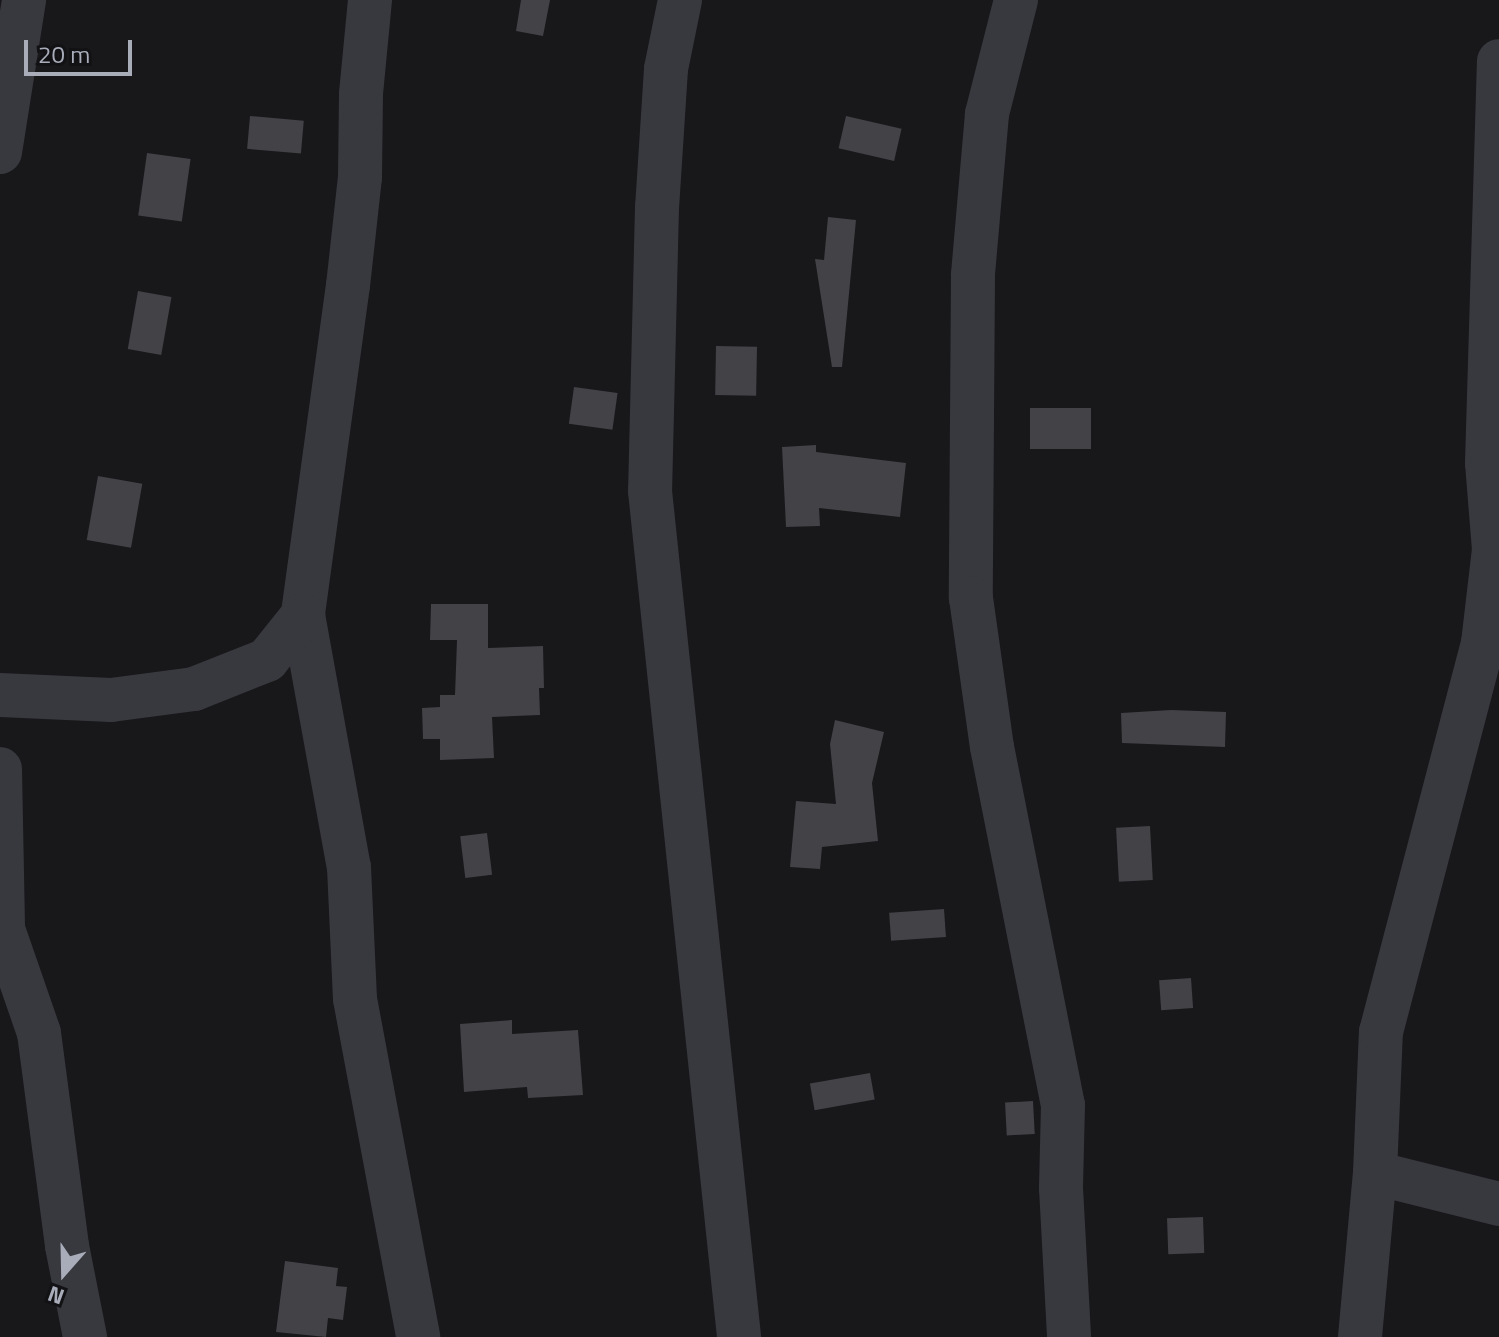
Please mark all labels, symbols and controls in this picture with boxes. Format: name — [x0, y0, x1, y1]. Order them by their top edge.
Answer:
scale bar — [28, 24, 136, 74]
text: 20 m — [38, 36, 90, 72]
north arrow — [24, 1233, 104, 1313]
text: N — [43, 1277, 69, 1314]

